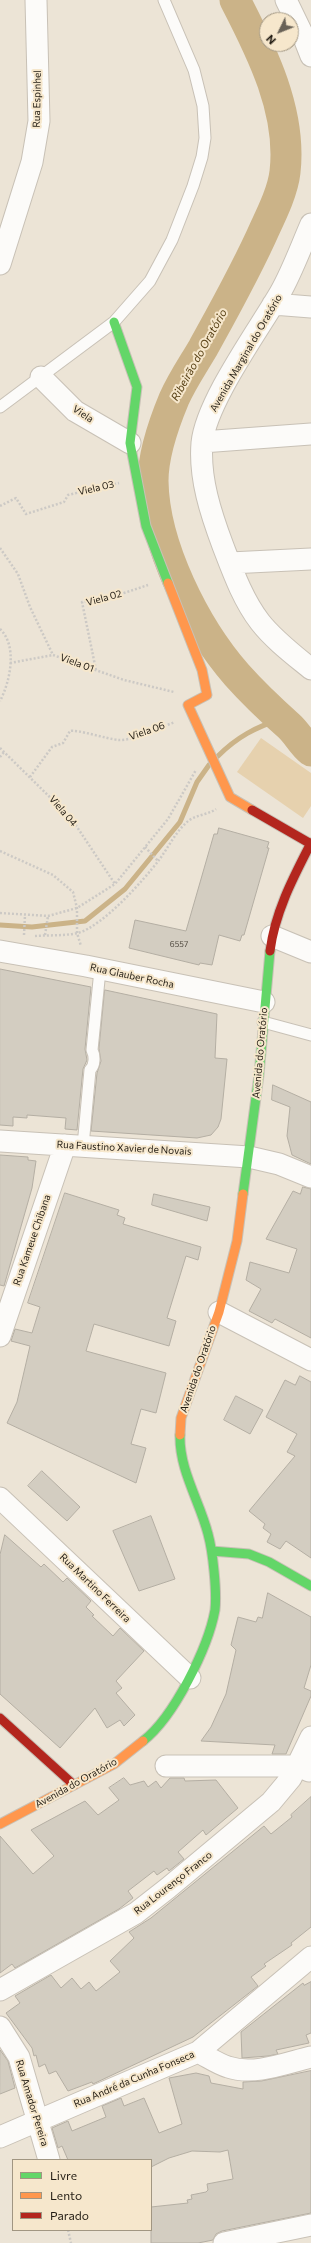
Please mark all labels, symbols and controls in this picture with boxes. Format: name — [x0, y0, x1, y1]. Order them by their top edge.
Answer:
north arrow — [259, 12, 299, 52]
text: N — [263, 32, 278, 47]
street label: Rua Espinhel — [30, 70, 44, 128]
street label: Avenida Marginal do Oratório — [207, 292, 285, 414]
water label: Ribeirão do Oratório — [168, 307, 230, 403]
street label: Viela — [70, 403, 96, 425]
street label: Viela 03 — [77, 478, 115, 498]
street label: Viela 02 — [85, 587, 123, 609]
street label: Viela 01 — [58, 651, 96, 675]
street label: Viela 06 — [128, 719, 166, 743]
street label: Viela 04 — [46, 793, 80, 829]
house number: 6557 — [170, 939, 188, 949]
street label: Rua Glauber Rocha — [89, 961, 175, 991]
street label: Avenida do Oratório — [250, 1007, 270, 1099]
street label: Rua Faustino Xavier de Novais — [56, 1138, 192, 1158]
street label: Rua Kameue Chibana — [11, 1193, 53, 1287]
street label: Avenida do Oratório — [177, 1324, 219, 1414]
street label: Rua Martino Ferreira — [57, 1551, 133, 1625]
street label: Avenida do Oratório — [33, 1756, 119, 1810]
street label: Rua Lourenço Franco — [132, 1849, 214, 1917]
street label: Rua André da Cunha Fonseca — [72, 2048, 196, 2110]
street label: Rua Amador Pereira — [13, 2058, 51, 2148]
legend — [12, 2159, 152, 2231]
text: Livre — [50, 2168, 77, 2182]
text: Lento — [50, 2188, 82, 2202]
text: Parado — [50, 2208, 89, 2222]

